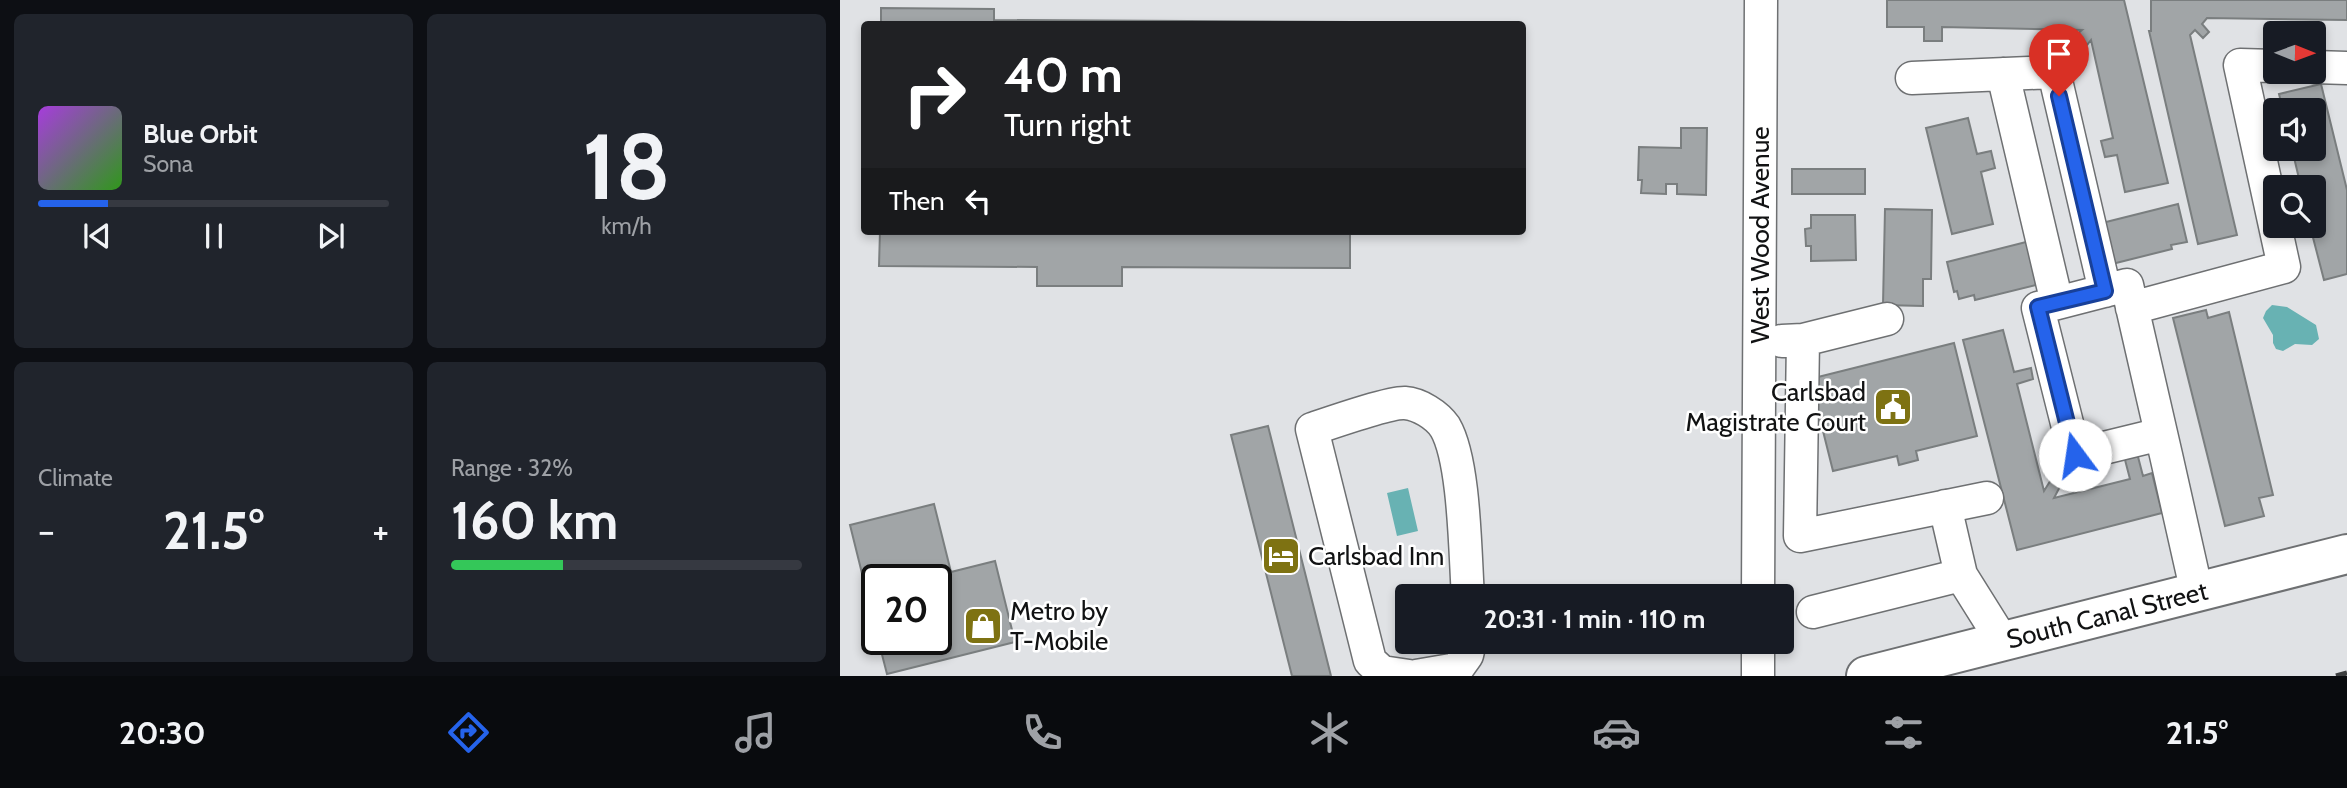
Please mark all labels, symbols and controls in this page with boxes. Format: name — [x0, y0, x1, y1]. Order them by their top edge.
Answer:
north arrow — [2263, 21, 2326, 84]
map controls — [2263, 21, 2326, 238]
pin — [2029, 24, 2089, 96]
icon: arrive — [2040, 35, 2078, 73]
text: 40 m — [1004, 45, 1123, 104]
icon: right — [889, 49, 980, 140]
button: sound — [2263, 98, 2326, 161]
text: Turn right — [1004, 105, 1131, 144]
text: 18 — [582, 111, 671, 222]
text: Blue Orbit — [143, 118, 258, 150]
street label: West Wood Avenue — [1744, 126, 1776, 344]
text: Sona — [143, 150, 193, 178]
button: search — [2263, 175, 2326, 238]
icon: left — [959, 182, 997, 220]
text: Then — [889, 185, 945, 217]
text: km/h — [601, 212, 652, 240]
icon: previous — [78, 217, 116, 255]
icon: pause — [195, 217, 233, 255]
icon: next — [312, 217, 350, 255]
place label: Carlsbad Magistrate Court — [1685, 376, 1866, 438]
public building icon: Carlsbad Magistrate Court — [1872, 386, 1914, 428]
position arrow — [2038, 418, 2112, 492]
text: Range · 32% — [451, 454, 573, 482]
text: Climate — [38, 464, 113, 492]
text: 160 km — [451, 489, 618, 552]
text: 21.5° — [163, 499, 264, 562]
text: − — [38, 507, 55, 554]
text: + — [372, 507, 389, 554]
hotel icon: Carlsbad Inn — [1260, 535, 1302, 577]
place label: Carlsbad Inn — [1308, 540, 1444, 572]
speed limit sign: 20 — [861, 564, 952, 655]
street label: South Canal Street — [2003, 574, 2211, 655]
place label: Metro by T-Mobile — [1010, 595, 1108, 657]
text: 20:31 · 1 min · 110 m — [1484, 603, 1705, 635]
shop icon: Metro by T-Mobile — [962, 605, 1004, 647]
icon: directions — [444, 708, 493, 757]
icon: music — [731, 708, 780, 757]
icon: phone — [1018, 708, 1067, 757]
icon: climate — [1305, 708, 1354, 757]
icon: car — [1592, 708, 1641, 757]
icon: filters — [1879, 708, 1928, 757]
text: 20:30 — [119, 713, 205, 752]
text: 21.5° — [2166, 713, 2228, 752]

